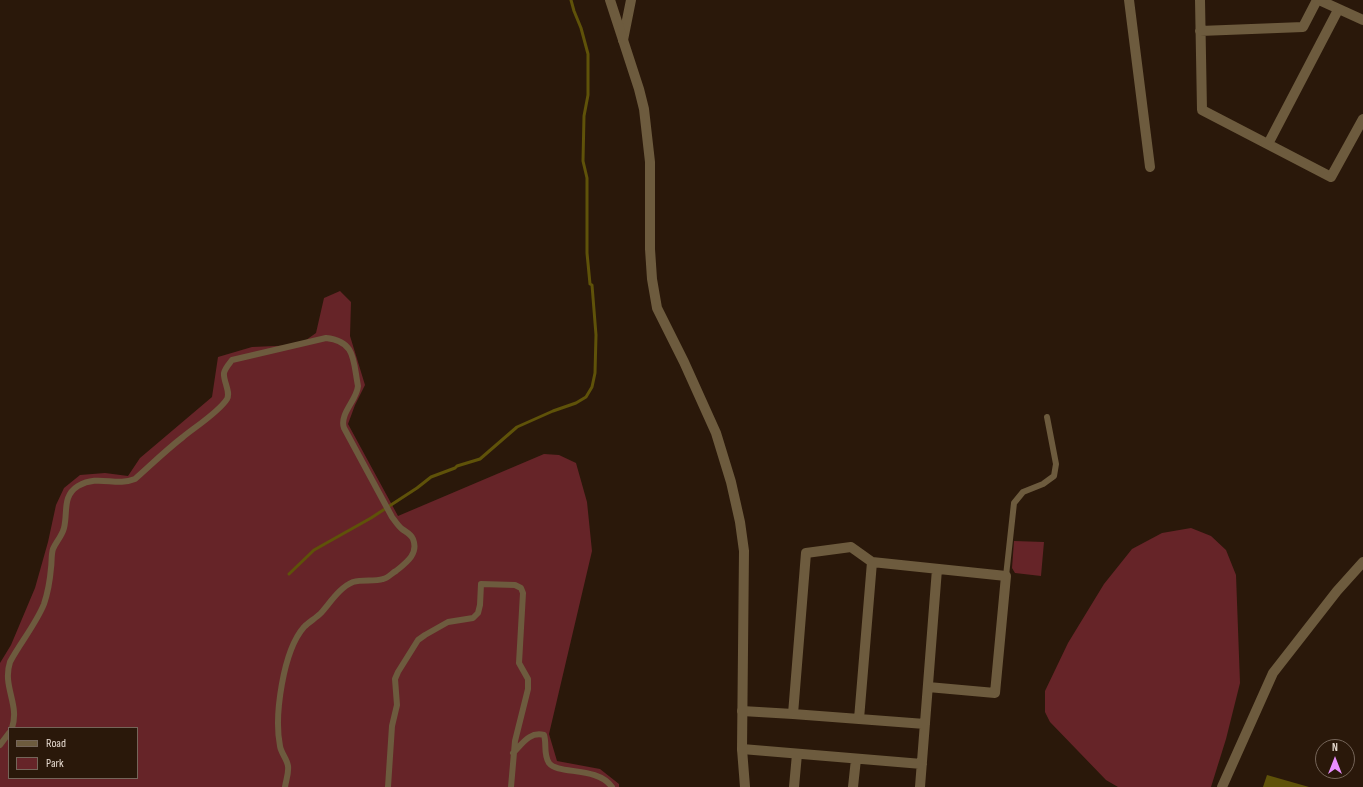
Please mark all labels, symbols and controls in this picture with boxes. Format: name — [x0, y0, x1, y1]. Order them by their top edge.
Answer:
legend — [8, 727, 138, 779]
text: Road — [46, 736, 66, 751]
north arrow — [1315, 739, 1355, 779]
text: N — [1332, 741, 1338, 754]
text: Park — [46, 756, 64, 771]

